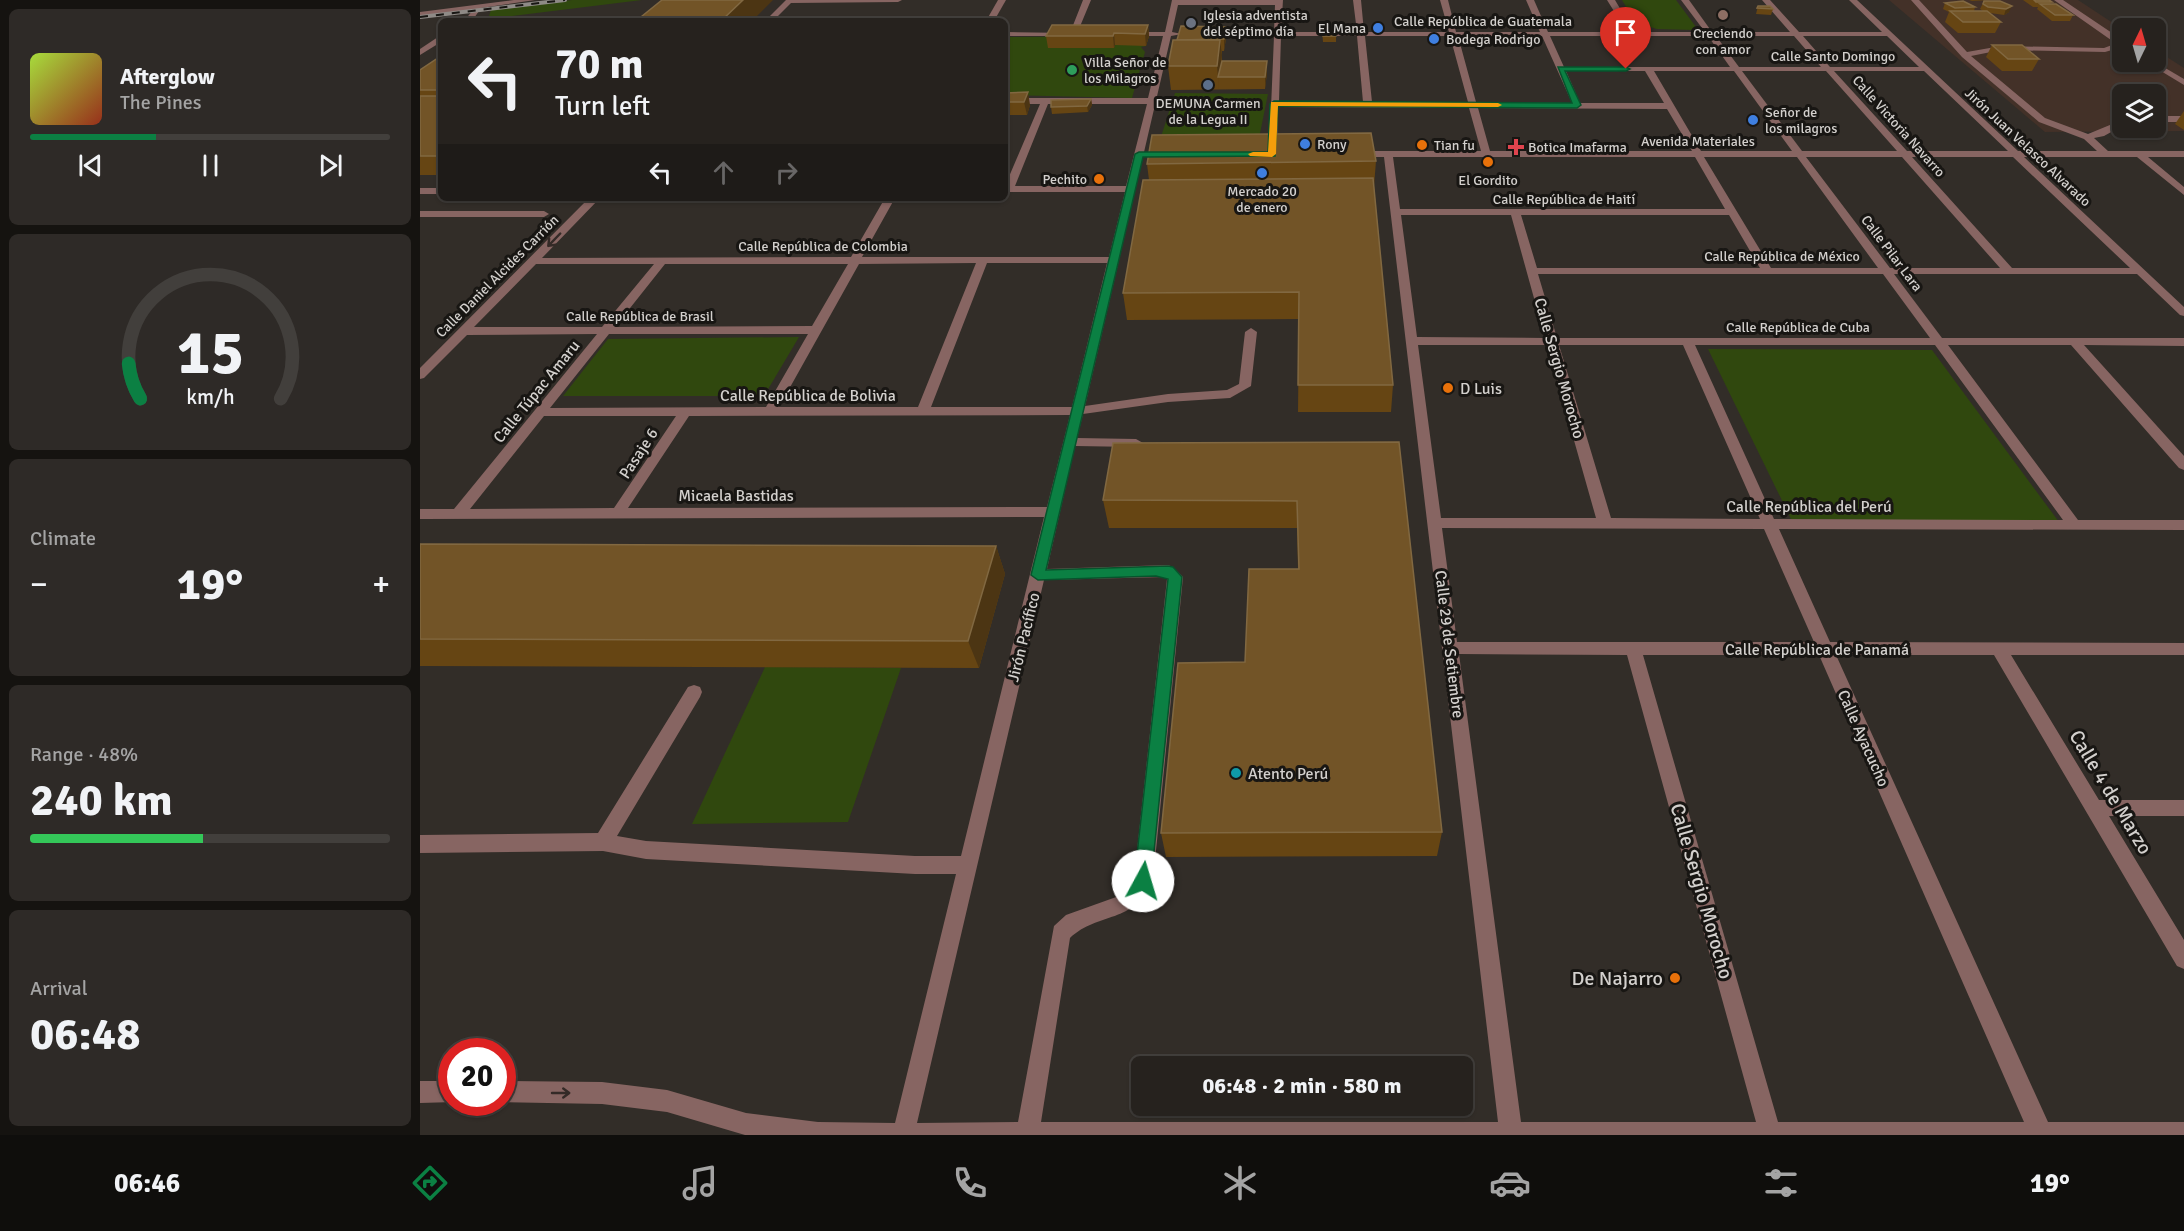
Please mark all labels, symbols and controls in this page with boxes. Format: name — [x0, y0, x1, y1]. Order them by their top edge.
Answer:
place label: Iglesia adventista del séptimo día — [1203, 7, 1308, 40]
pin — [1600, 7, 1651, 69]
marker: Creciendo con amor — [1716, 8, 1730, 22]
street label: Calle República de Guatemala — [1394, 13, 1572, 30]
marker: Iglesia adventista del séptimo día — [1184, 16, 1198, 30]
icon: arrive — [1609, 16, 1642, 49]
north arrow — [2112, 18, 2166, 72]
map controls — [2112, 18, 2166, 138]
place label: El Mana — [1318, 20, 1366, 37]
marker: El Mana — [1371, 21, 1385, 35]
place label: Creciendo con amor — [1693, 25, 1753, 58]
place label: Bodega Rodrigo — [1446, 31, 1541, 48]
marker: Bodega Rodrigo — [1427, 32, 1441, 46]
text: 70 m — [555, 39, 644, 90]
icon: left — [456, 42, 534, 120]
street label: Calle Santo Domingo — [1771, 48, 1895, 65]
place label: Villa Señor de los Milagros — [1084, 54, 1166, 87]
text: Afterglow — [120, 63, 215, 90]
marker: Villa Señor de los Milagros — [1065, 63, 1079, 77]
street label: Calle Victoria Navarro — [1849, 72, 1949, 181]
marker: DEMUNA Carmen de la Legua II — [1201, 78, 1215, 92]
button: layers — [2112, 84, 2166, 138]
street label: Jirón Juan Velasco Alvarado — [1961, 85, 2094, 210]
text: The Pines — [120, 90, 202, 115]
text: Turn left — [555, 90, 650, 123]
place label: DEMUNA Carmen de la Legua II — [1155, 95, 1261, 128]
place label: Señor de los milagros — [1765, 104, 1837, 137]
marker: Señor de los milagros — [1746, 113, 1760, 127]
street label: Avenida Materiales — [1641, 133, 1755, 150]
place label: Rony — [1317, 136, 1347, 153]
marker: Rony — [1298, 137, 1312, 151]
place label: Tian fu — [1434, 137, 1475, 154]
marker: Tian fu — [1415, 138, 1429, 152]
place label: Botica Imafarma — [1528, 139, 1627, 156]
marker: Botica Imafarma — [1509, 140, 1523, 154]
icon: previous — [74, 149, 107, 182]
icon: pause — [194, 149, 227, 182]
icon: next — [314, 149, 347, 182]
marker: El Gordito — [1481, 155, 1495, 169]
icon: left — [644, 156, 677, 189]
icon: ahead — [707, 156, 740, 189]
icon: right — [770, 156, 803, 189]
marker: Mercado 20 de enero — [1255, 166, 1269, 180]
place label: Pechito — [1042, 171, 1087, 188]
marker: Pechito — [1092, 172, 1106, 186]
place label: El Gordito — [1458, 172, 1518, 189]
place label: Mercado 20 de enero — [1227, 183, 1297, 216]
street label: Calle República de Haití — [1493, 191, 1635, 208]
street label: Calle Daniel Alcides Carrión — [433, 212, 562, 341]
street label: Calle Pilar Lara — [1857, 212, 1926, 295]
one-way arrow — [547, 232, 562, 247]
street label: Calle República de Colombia — [738, 238, 908, 255]
street label: Calle República de México — [1704, 248, 1860, 265]
street label: Calle Sergio Morocho — [1529, 296, 1589, 441]
street label: Calle República de Brasil — [566, 308, 714, 325]
text: 15 — [176, 314, 244, 391]
street label: Calle República de Cuba — [1726, 319, 1870, 336]
street label: Calle Túpac Amaru — [489, 336, 584, 447]
place label: D Luis — [1460, 379, 1502, 399]
marker: D Luis — [1441, 381, 1455, 395]
text: km/h — [186, 385, 234, 411]
street label: Calle República de Bolivia — [720, 386, 896, 406]
street label: Pasaje 6 — [615, 424, 663, 483]
street label: Micaela Bastidas — [678, 486, 794, 506]
street label: Calle República del Perú — [1726, 497, 1892, 517]
text: Climate — [30, 526, 96, 551]
text: 19° — [177, 557, 243, 612]
text: − — [30, 564, 48, 605]
text: + — [372, 564, 390, 605]
street label: Calle 29 de Setiembre — [1430, 569, 1468, 719]
street label: Jirón Pacífico — [1003, 590, 1045, 684]
street label: Calle República de Panamá — [1725, 640, 1909, 660]
street label: Calle Ayacucho — [1833, 687, 1893, 790]
street label: Calle 4 de Marzo — [2064, 725, 2158, 859]
text: Range · 48% — [30, 742, 138, 767]
place label: Atento Perú — [1248, 764, 1328, 784]
marker: Atento Perú — [1229, 766, 1243, 780]
text: 240 km — [30, 773, 173, 828]
street label: Calle Sergio Morocho — [1664, 800, 1739, 982]
position arrow — [1111, 849, 1175, 913]
place label: De Najarro — [1571, 966, 1663, 991]
marker: De Najarro — [1668, 971, 1682, 985]
text: Arrival — [30, 976, 88, 1001]
text: 06:48 — [30, 1007, 140, 1062]
speed limit sign: 20 — [438, 1038, 516, 1116]
text: 06:48 · 2 min · 580 m — [1202, 1072, 1402, 1099]
one-way arrow — [550, 1087, 570, 1099]
icon: directions — [409, 1162, 451, 1204]
icon: music — [679, 1162, 721, 1204]
icon: phone — [949, 1162, 991, 1204]
icon: climate — [1219, 1162, 1261, 1204]
icon: car — [1489, 1162, 1531, 1204]
icon: filters — [1760, 1162, 1802, 1204]
text: 06:46 — [114, 1167, 180, 1200]
text: 19° — [2030, 1167, 2070, 1200]

